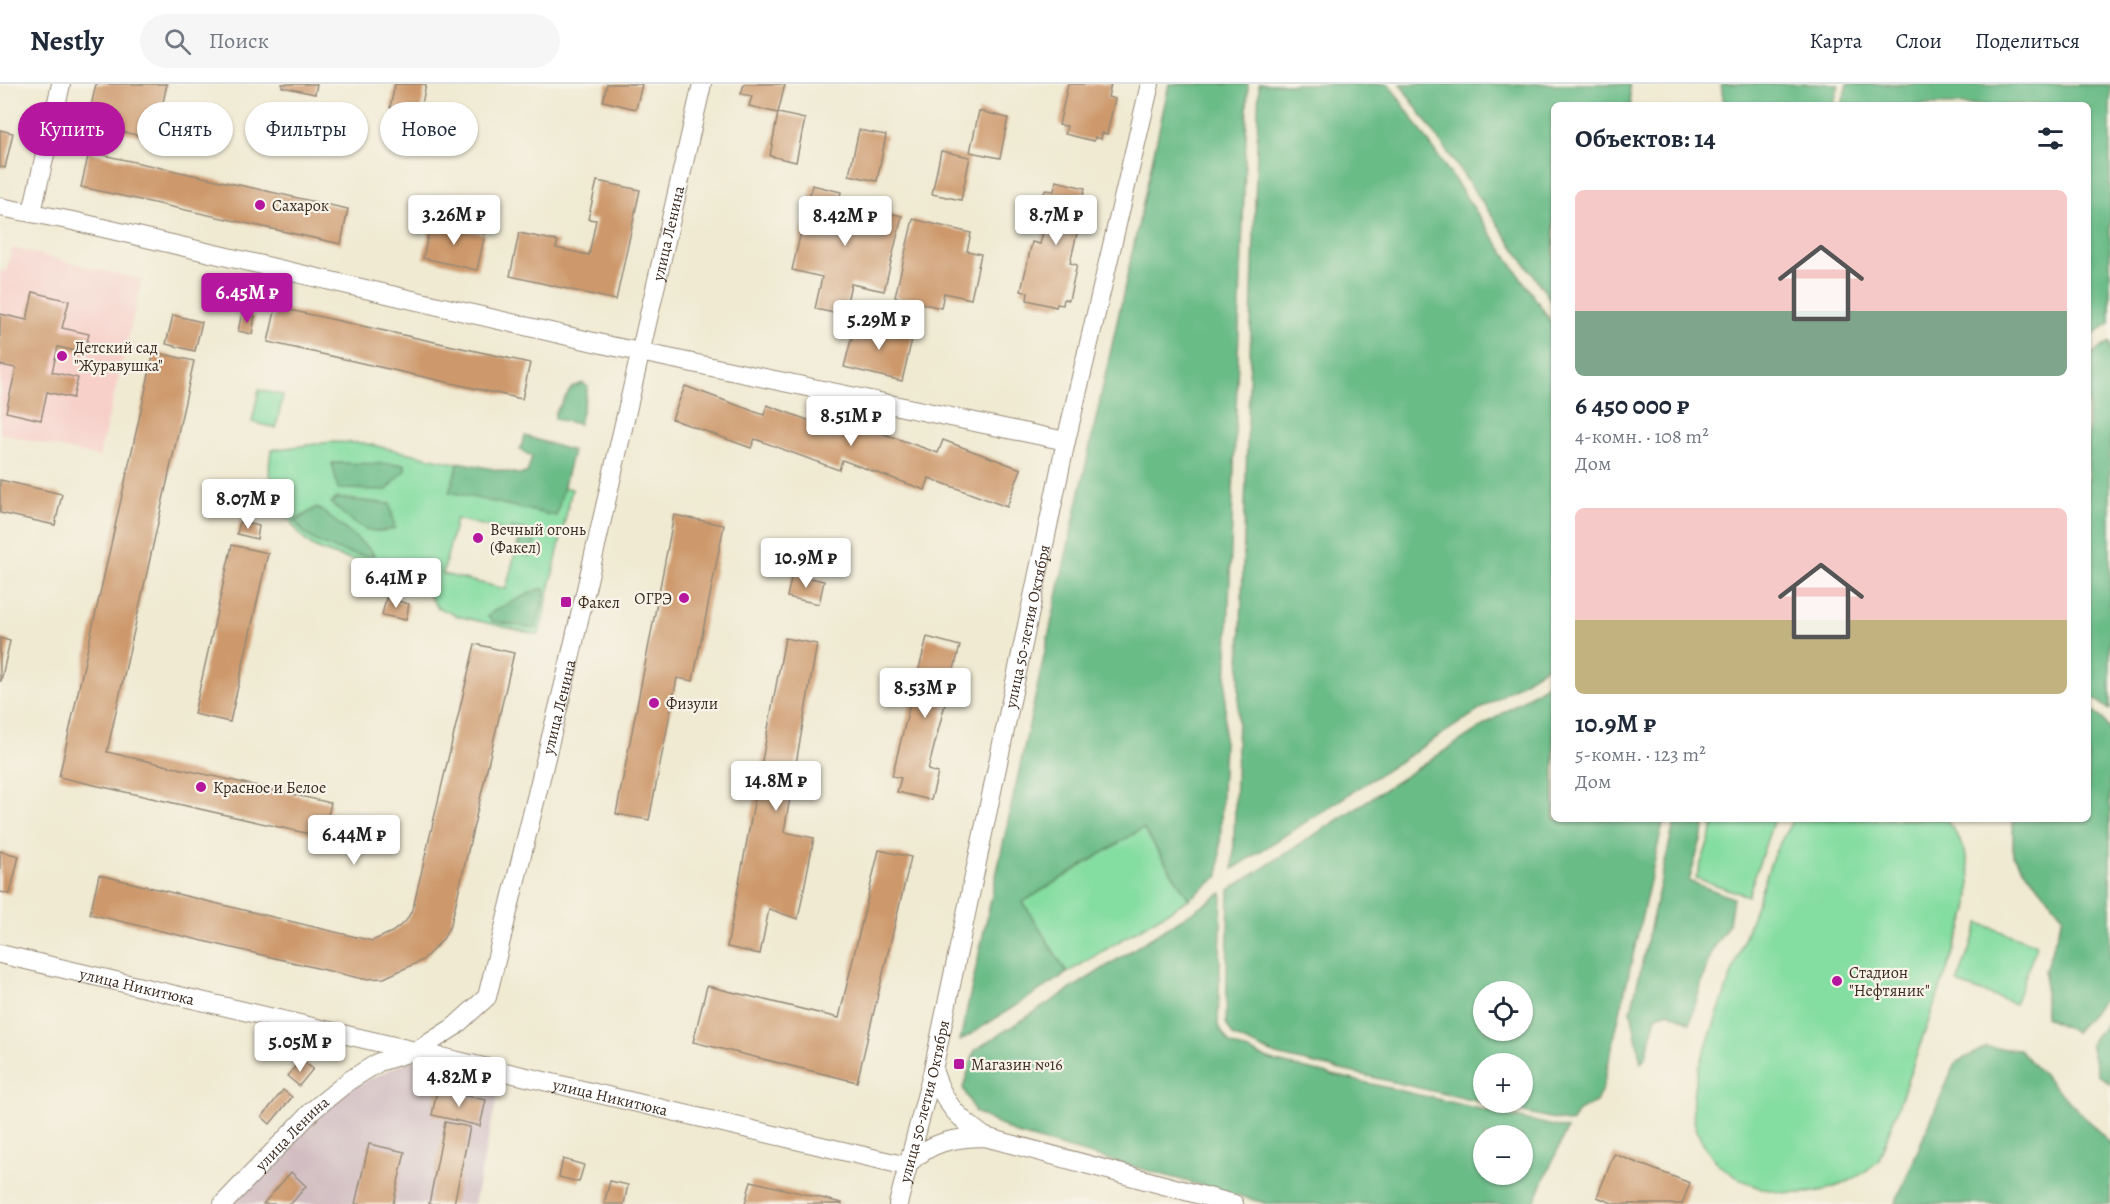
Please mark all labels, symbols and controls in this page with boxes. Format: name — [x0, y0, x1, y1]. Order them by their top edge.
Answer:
search box — [140, 14, 560, 68]
text: Nestly — [30, 22, 104, 60]
icon: search — [161, 25, 194, 58]
text: Поиск — [209, 26, 269, 56]
text: Карта — [1809, 27, 1862, 55]
text: Слои — [1895, 27, 1942, 55]
text: Поделиться — [1975, 27, 2080, 55]
chip: Купить — [18, 102, 125, 156]
chip: Снять — [137, 102, 233, 156]
chip: Фильтры — [245, 102, 368, 156]
chip: Новое — [380, 102, 478, 156]
text: Объектов: 14 — [1575, 121, 1716, 156]
icon: filters — [2034, 122, 2067, 155]
street label: улица Ленина — [647, 183, 690, 284]
place label: Сахарок — [272, 195, 329, 217]
pin: 3.26M ₽ — [399, 195, 509, 246]
pin: 8.7M ₽ — [1007, 195, 1105, 246]
pin: 8.42M ₽ — [790, 196, 900, 247]
marker: Сахарок — [253, 198, 267, 212]
text: 3.26M ₽ — [422, 201, 486, 228]
text: 8.7M ₽ — [1029, 201, 1083, 228]
text: 8.42M ₽ — [813, 202, 877, 229]
icon: home — [1767, 229, 1875, 337]
pin: 6.45M ₽ — [192, 273, 302, 324]
text: 6.45M ₽ — [215, 279, 279, 306]
pin: 5.29M ₽ — [824, 300, 934, 351]
text: 5.29M ₽ — [847, 306, 911, 333]
place label: Детский сад "Журавушка" — [74, 337, 163, 377]
marker: Детский сад "Журавушка" — [55, 349, 69, 363]
text: 6 450 000 ₽ — [1575, 388, 1690, 423]
pin: 8.51M ₽ — [796, 396, 906, 447]
text: 8.51M ₽ — [820, 402, 882, 429]
text: 4-комн. · 108 m² — [1575, 423, 1709, 450]
text: Дом — [1575, 450, 1611, 477]
pin: 8.07M ₽ — [193, 479, 303, 530]
text: 8.07M ₽ — [216, 485, 280, 512]
place label: Вечный огонь (Факел) — [490, 519, 586, 559]
marker: Вечный огонь (Факел) — [471, 531, 485, 545]
pin: 10.9M ₽ — [751, 538, 861, 589]
street label: улица 50-летия Октября — [1000, 542, 1056, 711]
text: 10.9M ₽ — [775, 544, 837, 571]
icon: home — [1767, 547, 1875, 655]
pin: 6.41M ₽ — [341, 558, 451, 609]
text: 6.41M ₽ — [365, 564, 427, 591]
place label: ОГРЭ — [634, 588, 672, 610]
marker: ОГРЭ — [677, 591, 691, 605]
place label: Факел — [578, 592, 620, 614]
marker: Факел — [559, 595, 573, 609]
street label: улица Ленина — [537, 657, 582, 758]
pin: 8.53M ₽ — [870, 668, 980, 719]
text: 8.53M ₽ — [894, 674, 956, 701]
place label: Физули — [666, 693, 718, 715]
marker: Физули — [647, 696, 661, 710]
text: 10.9M ₽ — [1575, 706, 1656, 741]
text: 5-комн. · 123 m² — [1575, 741, 1706, 768]
pin: 14.8M ₽ — [721, 761, 831, 812]
text: 14.8M ₽ — [745, 767, 807, 794]
text: Дом — [1575, 768, 1611, 795]
place label: Красное и Белое — [213, 777, 326, 799]
marker: Красное и Белое — [194, 780, 208, 794]
pin: 6.44M ₽ — [299, 815, 409, 866]
text: 6.44M ₽ — [322, 821, 386, 848]
place label: Стадион "Нефтяник" — [1849, 962, 1930, 1002]
street label: улица Никитюка — [76, 963, 197, 1011]
marker: Стадион "Нефтяник" — [1830, 974, 1844, 988]
map controls — [1473, 981, 1533, 1185]
button: locate — [1473, 981, 1533, 1041]
street label: улица 50-летия Октября — [894, 1018, 955, 1186]
pin: 5.05M ₽ — [245, 1022, 355, 1073]
text: 5.05M ₽ — [268, 1028, 332, 1055]
button: + — [1473, 1053, 1533, 1113]
place label: Магазин №16 — [971, 1054, 1063, 1076]
pin: 4.82M ₽ — [404, 1057, 514, 1108]
marker: Магазин №16 — [952, 1057, 966, 1071]
text: 4.82M ₽ — [427, 1063, 491, 1090]
street label: улица Никитюка — [550, 1073, 671, 1122]
street label: улица Ленина — [250, 1091, 334, 1176]
button: − — [1473, 1125, 1533, 1185]

